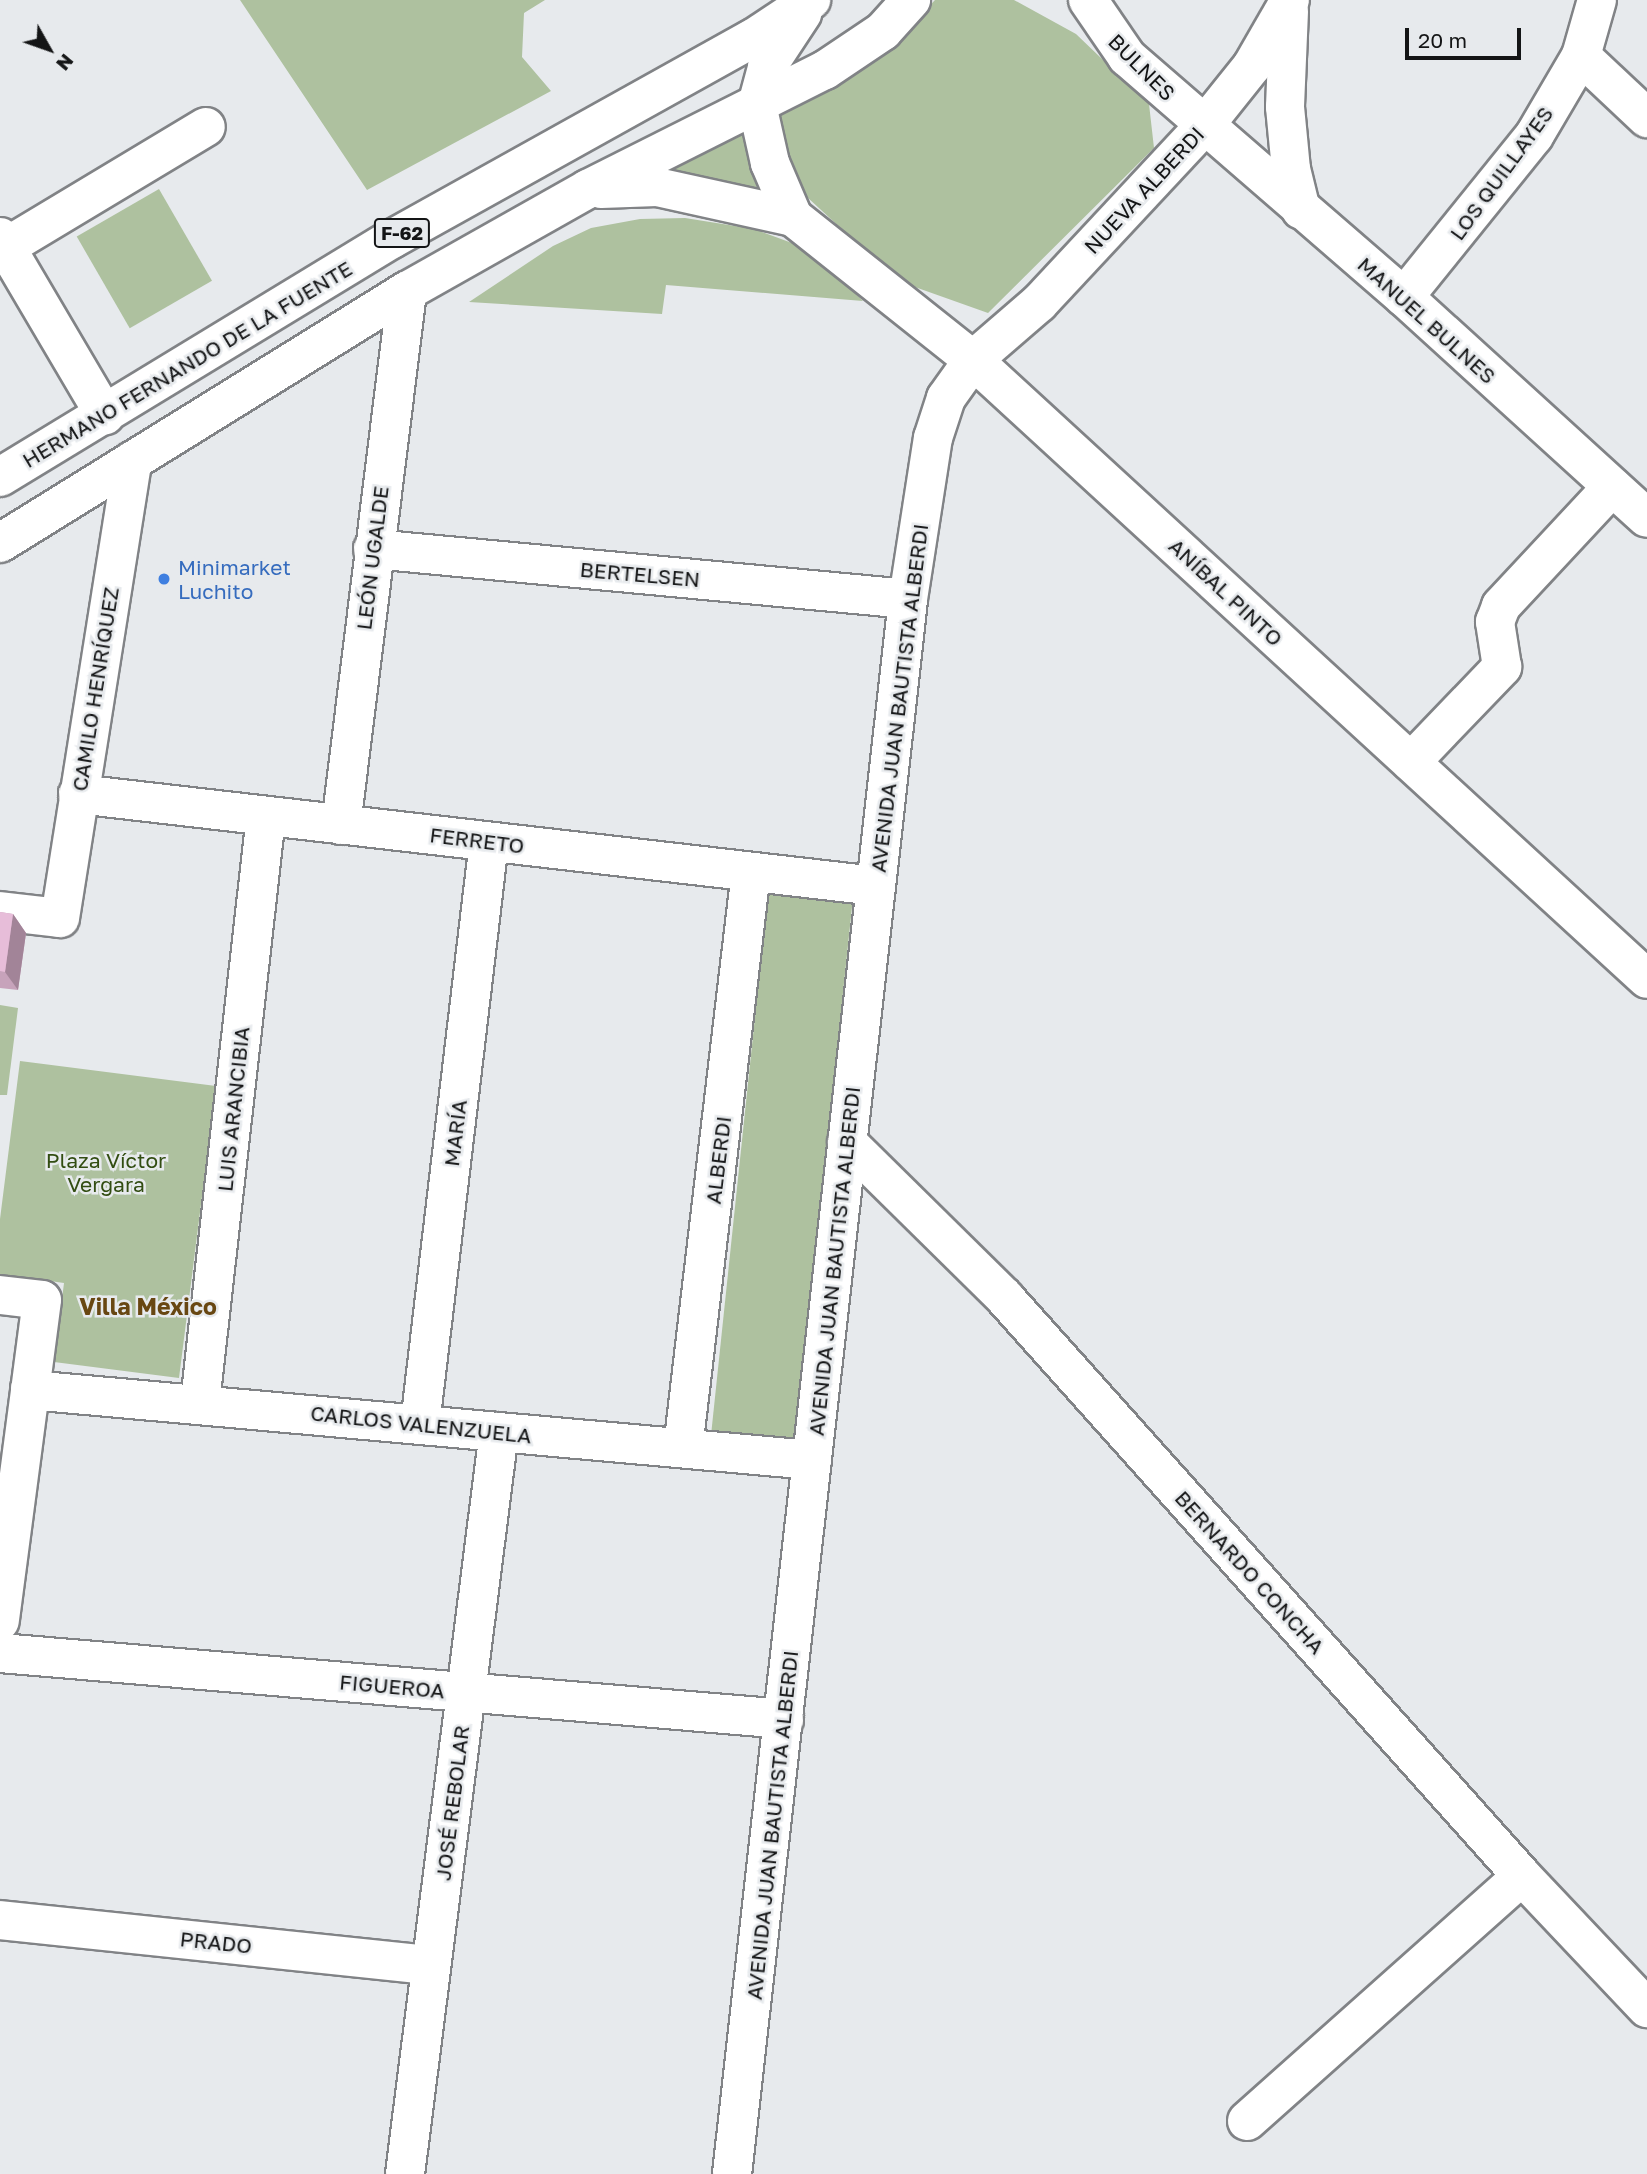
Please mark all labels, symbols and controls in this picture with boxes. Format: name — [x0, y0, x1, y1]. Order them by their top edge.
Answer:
north arrow — [14, 14, 84, 84]
scale bar — [1409, 14, 1524, 58]
text: 20 m — [1418, 27, 1467, 53]
street label: BULNES — [1104, 29, 1180, 105]
text: N — [52, 50, 79, 76]
street label: LOS QUILLAYES — [1444, 101, 1558, 245]
street label: NUEVA ALBERDI — [1079, 121, 1209, 259]
road number: F-62 — [372, 218, 432, 248]
street label: MANUEL BULNES — [1353, 251, 1501, 389]
street label: HERMANO FERNANDO DE LA FUENTE — [18, 255, 356, 473]
street label: LEÓN UGALDE — [351, 485, 393, 631]
street label: AVENIDA JUAN BAUTISTA ALBERDI — [865, 522, 933, 874]
street label: ANÍBAL PINTO — [1164, 533, 1288, 651]
place label: Minimarket Luchito — [178, 554, 291, 604]
street label: BERTELSEN — [579, 556, 701, 592]
marker: Minimarket Luchito — [156, 571, 172, 587]
street label: CAMILO HENRÍQUEZ — [66, 585, 124, 793]
street label: FERRETO — [428, 822, 526, 858]
street label: LUIS ARANCIBIA — [212, 1025, 254, 1193]
street label: AVENIDA JUAN BAUTISTA ALBERDI — [803, 1085, 865, 1437]
street label: MARÍA — [438, 1098, 472, 1168]
street label: ALBERDI — [700, 1115, 736, 1205]
park label: Plaza Víctor Vergara — [46, 1147, 166, 1197]
district label: Villa México — [79, 1292, 217, 1320]
street label: CARLOS VALENZUELA — [309, 1400, 533, 1448]
street label: BERNARDO CONCHA — [1170, 1485, 1330, 1659]
street label: AVENIDA JUAN BAUTISTA ALBERDI — [741, 1649, 803, 2001]
street label: FIGUEROA — [338, 1669, 446, 1703]
street label: JOSÉ REBOLAR — [430, 1724, 474, 1882]
street label: PRADO — [179, 1926, 253, 1958]

